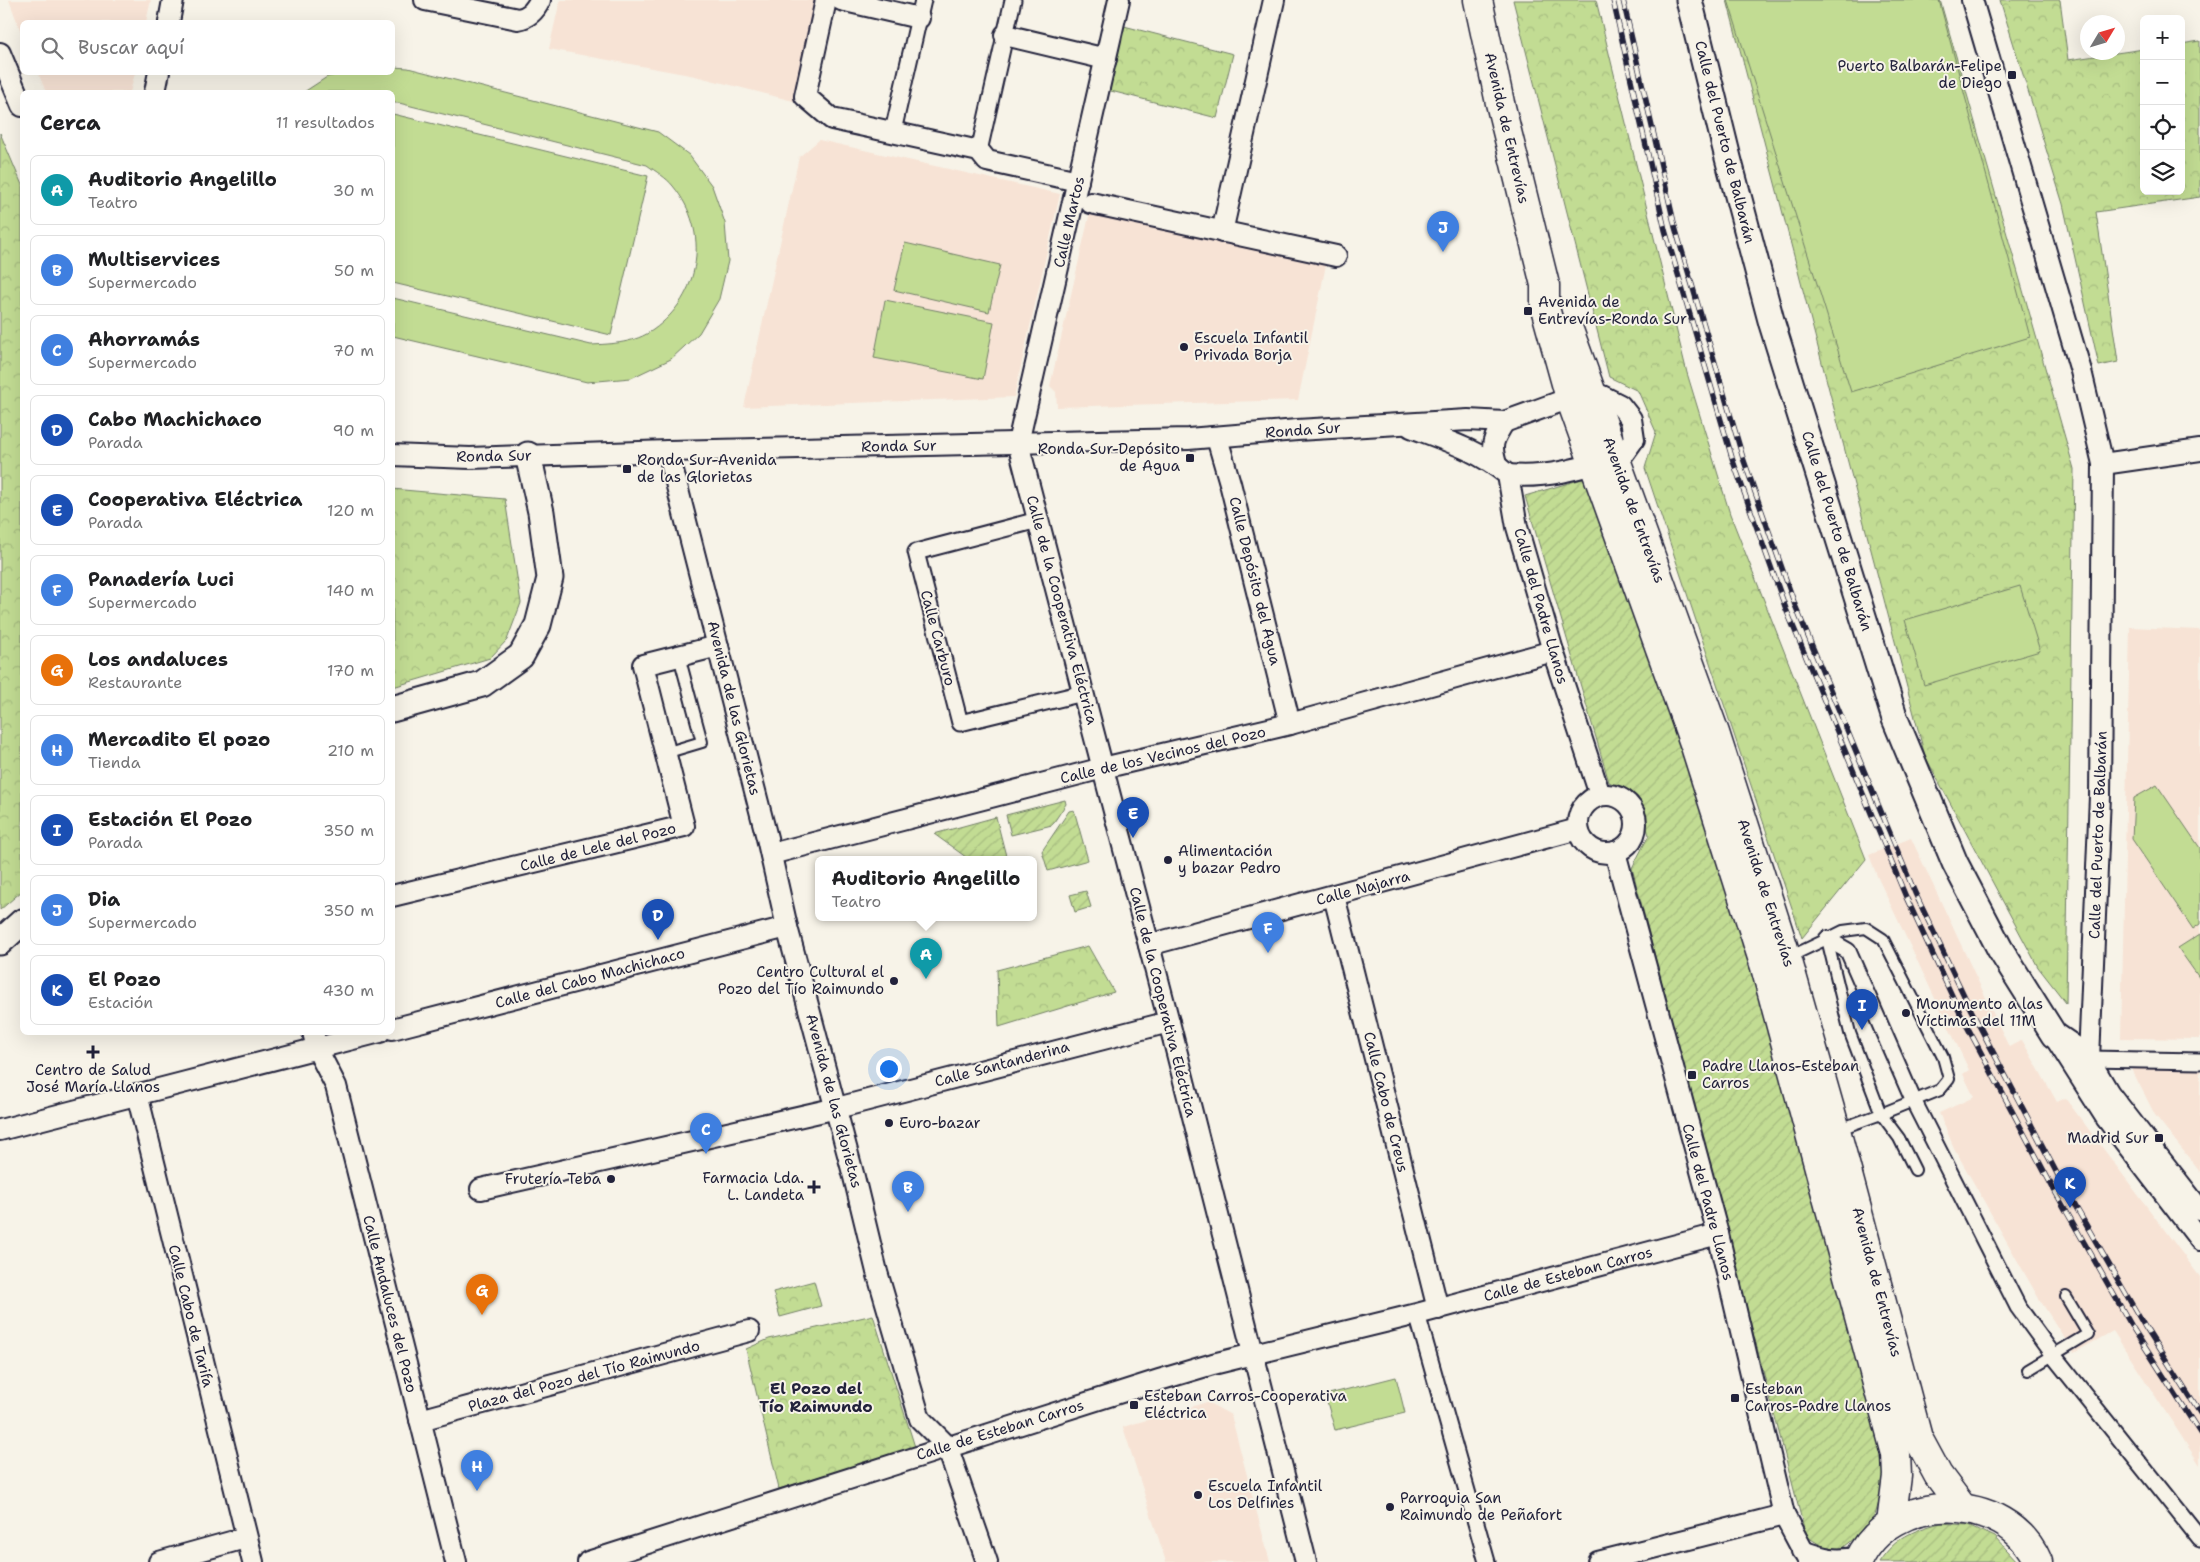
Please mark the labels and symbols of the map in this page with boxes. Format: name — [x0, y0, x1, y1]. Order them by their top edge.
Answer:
north arrow — [2080, 15, 2125, 60]
street label: Calle del Puerto de Balbarán — [1690, 39, 1760, 245]
street label: Avenida de Entrevías — [1480, 50, 1534, 206]
place label: Puerto Balbarán-Felipe de Diego — [1838, 56, 2002, 93]
marker: Puerto Balbarán-Felipe de Diego — [2006, 69, 2018, 81]
street label: Calle Martos — [1049, 174, 1089, 270]
pin: J — [1427, 211, 1459, 252]
place label: Avenida de Entrevías-Ronda Sur — [1538, 292, 1687, 329]
marker: Avenida de Entrevías-Ronda Sur — [1522, 305, 1534, 317]
place label: Escuela Infantil Privada Borja — [1194, 328, 1309, 365]
marker: Escuela Infantil Privada Borja — [1178, 341, 1190, 353]
street label: Ronda Sur — [1265, 417, 1341, 443]
street label: Calle del Puerto de Balbarán — [1797, 429, 1877, 633]
street label: Avenida de Entrevías — [1598, 434, 1670, 586]
street label: Ronda Sur — [861, 435, 937, 457]
place label: Ronda Sur-Depósito de Agua — [1038, 439, 1181, 476]
street label: Ronda Sur — [456, 445, 532, 467]
place label: Ronda Sur-Avenida de las Glorietas — [637, 450, 777, 487]
marker: Ronda Sur-Depósito de Agua — [1184, 452, 1196, 464]
marker: Ronda Sur-Avenida de las Glorietas — [621, 463, 633, 475]
street label: Calle de la Cooperativa Eléctrica — [1022, 493, 1102, 728]
street label: Calle Depósito del Agua — [1224, 495, 1286, 668]
street label: Calle del Padre Llanos — [1509, 526, 1573, 686]
street label: Calle Carburo — [916, 588, 960, 688]
street label: Avenida de las Glorietas — [703, 619, 765, 797]
street label: Calle de los Vecinos del Pozo — [1058, 722, 1268, 788]
street label: Calle del Puerto de Balbarán — [2084, 731, 2112, 939]
pin: E — [1117, 797, 1149, 838]
street label: Avenida de Entrevías — [1733, 816, 1799, 970]
street label: Calle de Lele del Pozo — [518, 818, 678, 876]
place label: Alimentación y bazar Pedro — [1178, 841, 1281, 878]
marker: Alimentación y bazar Pedro — [1162, 854, 1174, 866]
street label: Calle Najarra — [1314, 866, 1413, 910]
street label: Calle de la Cooperativa Eléctrica — [1125, 885, 1201, 1120]
pin: D — [642, 899, 674, 940]
pin: F — [1252, 912, 1284, 953]
pin: A — [910, 938, 942, 979]
street label: Calle del Cabo Machichaco — [493, 943, 687, 1013]
place label: Centro Cultural el Pozo del Tío Raimundo — [718, 962, 884, 999]
marker: Centro Cultural el Pozo del Tío Raimundo — [888, 975, 900, 987]
pin: I — [1846, 989, 1878, 1030]
place label: Monumento a las Víctimas del 11M — [1916, 994, 2043, 1031]
marker: Monumento a las Víctimas del 11M — [1900, 1007, 1912, 1019]
street label: Avenida de las Glorietas — [801, 1012, 867, 1190]
street label: Calle Cabo de Creus — [1359, 1030, 1413, 1174]
street label: Calle Santanderina — [932, 1036, 1072, 1092]
marker: Centro de Salud José María Llanos — [86, 1045, 100, 1059]
your location — [876, 1056, 902, 1082]
place label: Padre Llanos-Esteban Carros — [1702, 1056, 1859, 1093]
place label: Centro de Salud José María Llanos — [26, 1060, 160, 1097]
marker: Padre Llanos-Esteban Carros — [1686, 1069, 1698, 1081]
pin: C — [690, 1113, 722, 1154]
place label: Euro-bazar — [899, 1113, 981, 1133]
marker: Euro-bazar — [883, 1117, 895, 1129]
street label: Calle del Padre Llanos — [1677, 1121, 1739, 1283]
place label: Madrid Sur — [2067, 1128, 2149, 1148]
marker: Madrid Sur — [2153, 1132, 2165, 1144]
pin: K — [2054, 1167, 2086, 1208]
place label: Farmacia Lda. L. Landeta — [702, 1168, 805, 1205]
place label: Frutería Teba — [505, 1169, 602, 1189]
pin: B — [892, 1171, 924, 1212]
marker: Frutería Teba — [605, 1173, 617, 1185]
marker: Farmacia Lda. L. Landeta — [808, 1181, 820, 1193]
street label: Avenida de Entrevías — [1847, 1205, 1907, 1359]
street label: Calle Andaluces del Pozo — [358, 1213, 422, 1395]
street label: Calle de Esteban Carros — [1481, 1242, 1655, 1306]
street label: Calle Cabo de Tarifa — [164, 1243, 219, 1390]
pin: G — [466, 1274, 498, 1315]
street label: Plaza del Pozo del Tío Raimundo — [466, 1335, 702, 1417]
district label: El Pozo del Tío Raimundo — [759, 1378, 873, 1417]
place label: Esteban Carros-Padre Llanos — [1745, 1379, 1892, 1416]
place label: Esteban Carros-Cooperativa Eléctrica — [1144, 1386, 1348, 1423]
marker: Esteban Carros-Padre Llanos — [1729, 1392, 1741, 1404]
street label: Calle de Esteban Carros — [914, 1395, 1086, 1465]
marker: Esteban Carros-Cooperativa Eléctrica — [1128, 1399, 1140, 1411]
pin: H — [461, 1450, 493, 1491]
place label: Escuela Infantil Los Delfines — [1208, 1476, 1323, 1513]
place label: Parroquia San Raimundo de Peñafort — [1400, 1488, 1562, 1525]
marker: Escuela Infantil Los Delfines — [1192, 1489, 1204, 1501]
marker: Parroquia San Raimundo de Peñafort — [1384, 1501, 1396, 1513]

